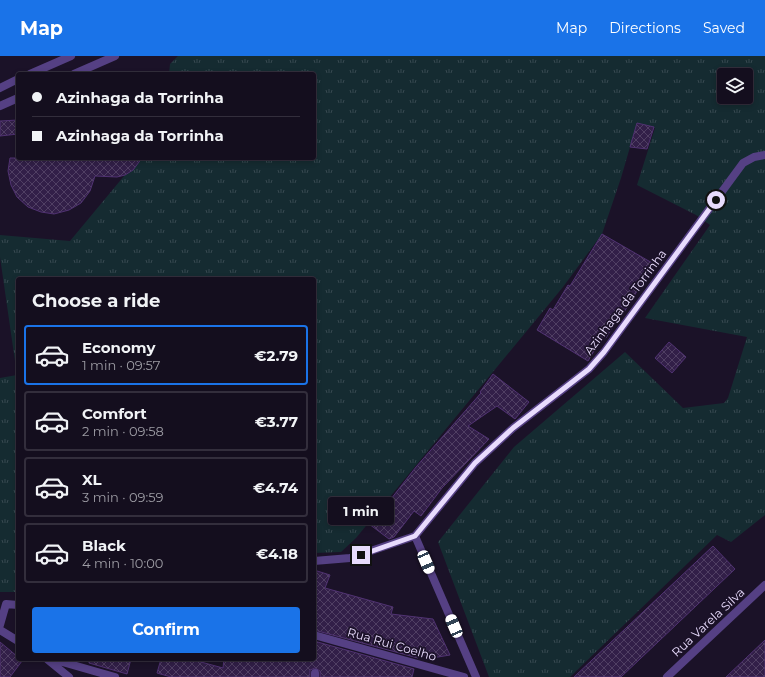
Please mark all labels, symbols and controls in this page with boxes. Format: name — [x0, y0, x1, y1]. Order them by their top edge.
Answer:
text: Map — [20, 17, 63, 40]
text: Map — [556, 19, 587, 37]
text: Directions — [609, 19, 681, 37]
text: Saved — [703, 19, 745, 37]
map controls — [717, 68, 753, 104]
button: layers — [717, 68, 753, 104]
text: Azinhaga da Torrinha — [56, 88, 224, 107]
text: Azinhaga da Torrinha — [56, 126, 224, 145]
route start — [707, 191, 725, 209]
street label: Azinhaga da Torrinha — [581, 246, 669, 358]
text: Choose a ride — [32, 290, 160, 312]
icon: car — [34, 337, 70, 373]
text: Economy — [82, 338, 155, 357]
text: €2.79 — [254, 346, 298, 365]
text: 1 min · 09:57 — [82, 357, 160, 373]
icon: car — [34, 403, 70, 439]
text: Comfort — [82, 404, 147, 423]
text: €3.77 — [255, 412, 298, 431]
text: 2 min · 09:58 — [82, 423, 164, 439]
icon: car — [34, 469, 70, 505]
text: XL — [82, 470, 101, 489]
text: €4.74 — [253, 478, 298, 497]
text: 3 min · 09:59 — [82, 489, 163, 505]
callout: 1 min — [328, 497, 394, 525]
text: 1 min — [343, 503, 379, 519]
icon: car — [34, 535, 70, 571]
text: Black — [82, 536, 126, 555]
text: €4.18 — [256, 544, 298, 563]
route end — [352, 546, 370, 564]
car — [416, 549, 436, 575]
text: 4 min · 10:00 — [82, 555, 163, 571]
street label: Rua Varela Silva — [668, 584, 748, 660]
button: Confirm — [32, 607, 300, 653]
car — [444, 613, 464, 639]
street label: Rua Rui Coelho — [346, 624, 438, 664]

